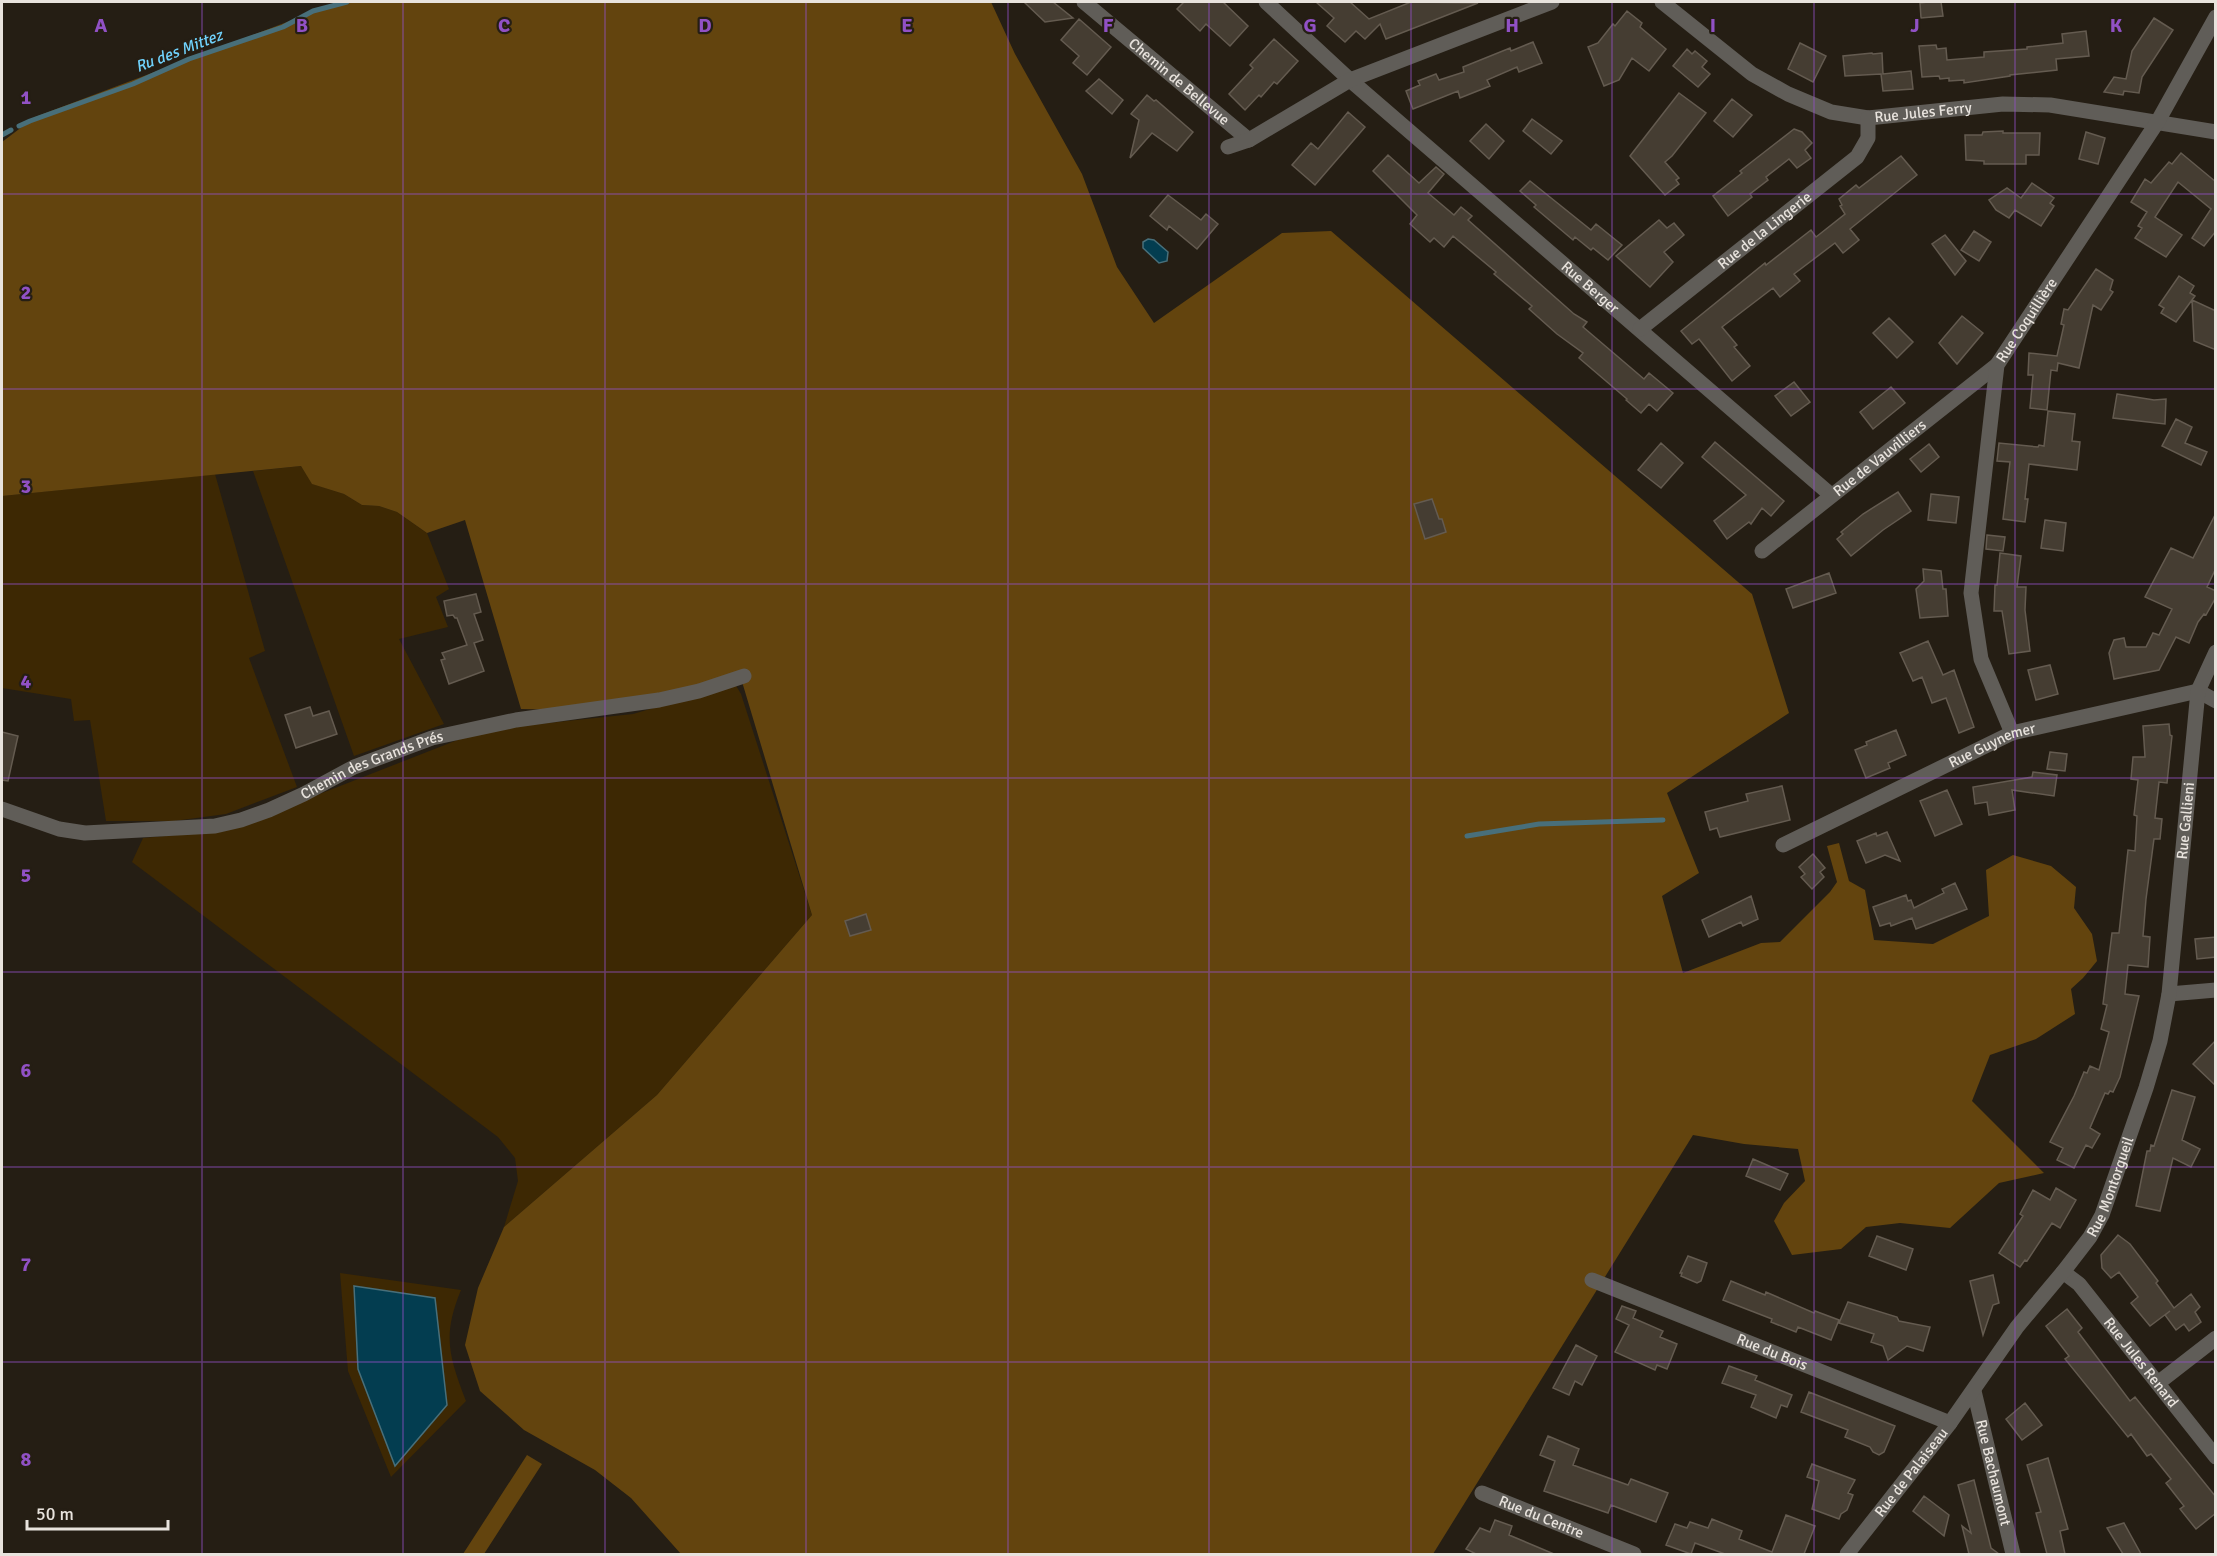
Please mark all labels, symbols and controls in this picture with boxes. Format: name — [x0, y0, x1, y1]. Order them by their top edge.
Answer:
text: A — [95, 13, 108, 38]
text: B — [296, 13, 308, 38]
text: C — [498, 13, 510, 38]
text: D — [698, 13, 712, 38]
text: E — [901, 13, 913, 38]
text: F — [1103, 13, 1114, 38]
text: G — [1303, 13, 1317, 38]
text: H — [1505, 13, 1519, 38]
text: I — [1710, 13, 1716, 38]
text: J — [1910, 13, 1920, 38]
text: K — [2110, 13, 2123, 38]
water label: Ru des Mittez — [133, 25, 227, 77]
street label: Chemin de Bellevue — [1125, 34, 1233, 129]
text: 1 — [21, 85, 32, 110]
street label: Rue Jules Ferry — [1874, 98, 1973, 126]
street label: Rue de la Lingerie — [1714, 188, 1815, 273]
street label: Rue Berger — [1558, 257, 1623, 318]
street label: Rue Coquillière — [1992, 275, 2061, 366]
text: 2 — [21, 280, 31, 305]
street label: Rue de Vauvilliers — [1830, 415, 1930, 500]
text: 3 — [21, 474, 31, 499]
text: 4 — [21, 669, 32, 694]
street label: Rue Guynemer — [1946, 719, 2038, 772]
street label: Chemin des Grands Prés — [297, 727, 445, 803]
street label: Rue Gallieni — [2173, 781, 2198, 860]
text: 5 — [21, 863, 31, 888]
text: 6 — [21, 1058, 32, 1083]
street label: Rue Montorgueil — [2083, 1134, 2137, 1240]
text: 7 — [21, 1252, 32, 1277]
street label: Rue Jules Renard — [2100, 1314, 2182, 1411]
street label: Rue du Bois — [1734, 1330, 1811, 1374]
street label: Rue Bachaumont — [1972, 1418, 2015, 1528]
street label: Rue de Palaiseau — [1871, 1424, 1952, 1520]
text: 8 — [21, 1447, 32, 1472]
street label: Rue du Centre — [1496, 1492, 1586, 1542]
scale bar — [27, 1493, 168, 1531]
text: 50 m — [36, 1503, 74, 1525]

